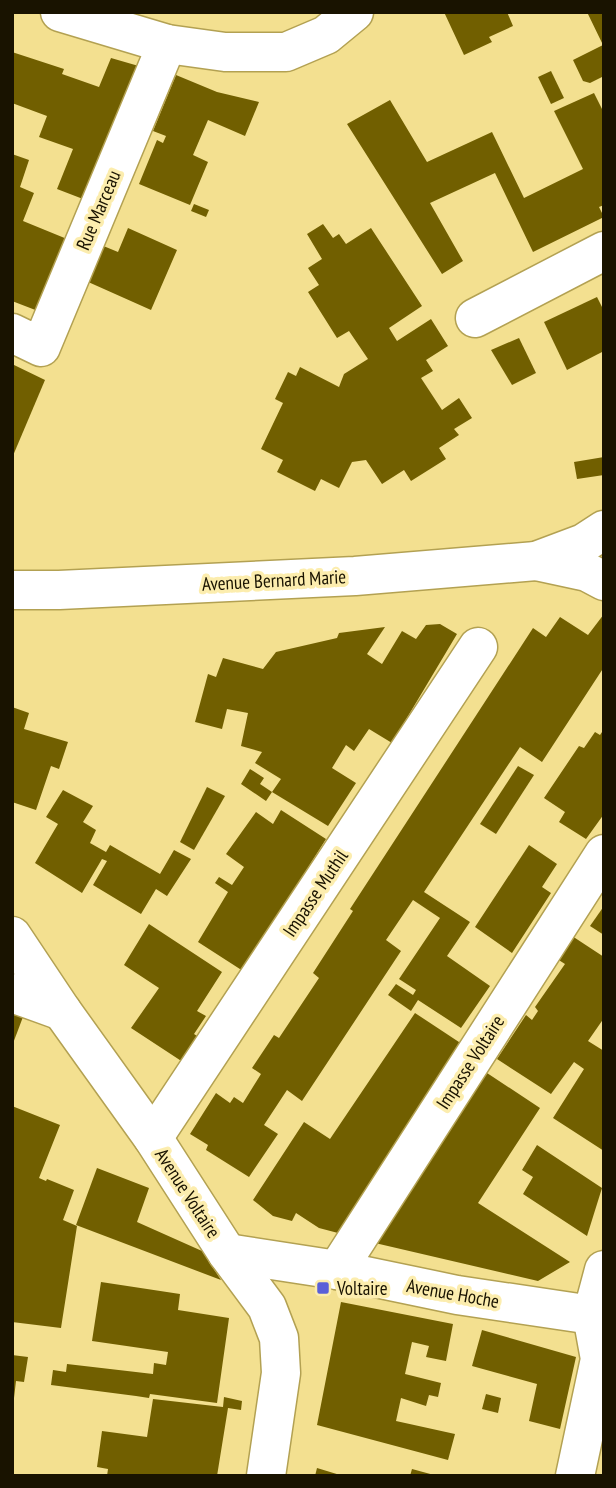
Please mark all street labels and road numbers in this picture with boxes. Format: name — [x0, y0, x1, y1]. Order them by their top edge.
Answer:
street label: Rue Marceau — [70, 167, 126, 253]
street label: Avenue Bernard Marie — [201, 564, 347, 596]
street label: Impasse Muthil — [277, 844, 353, 941]
street label: Impasse Voltaire — [431, 1010, 509, 1114]
street label: Avenue Voltaire — [150, 1144, 226, 1242]
street label: Avenue Hoche — [405, 1273, 501, 1313]

